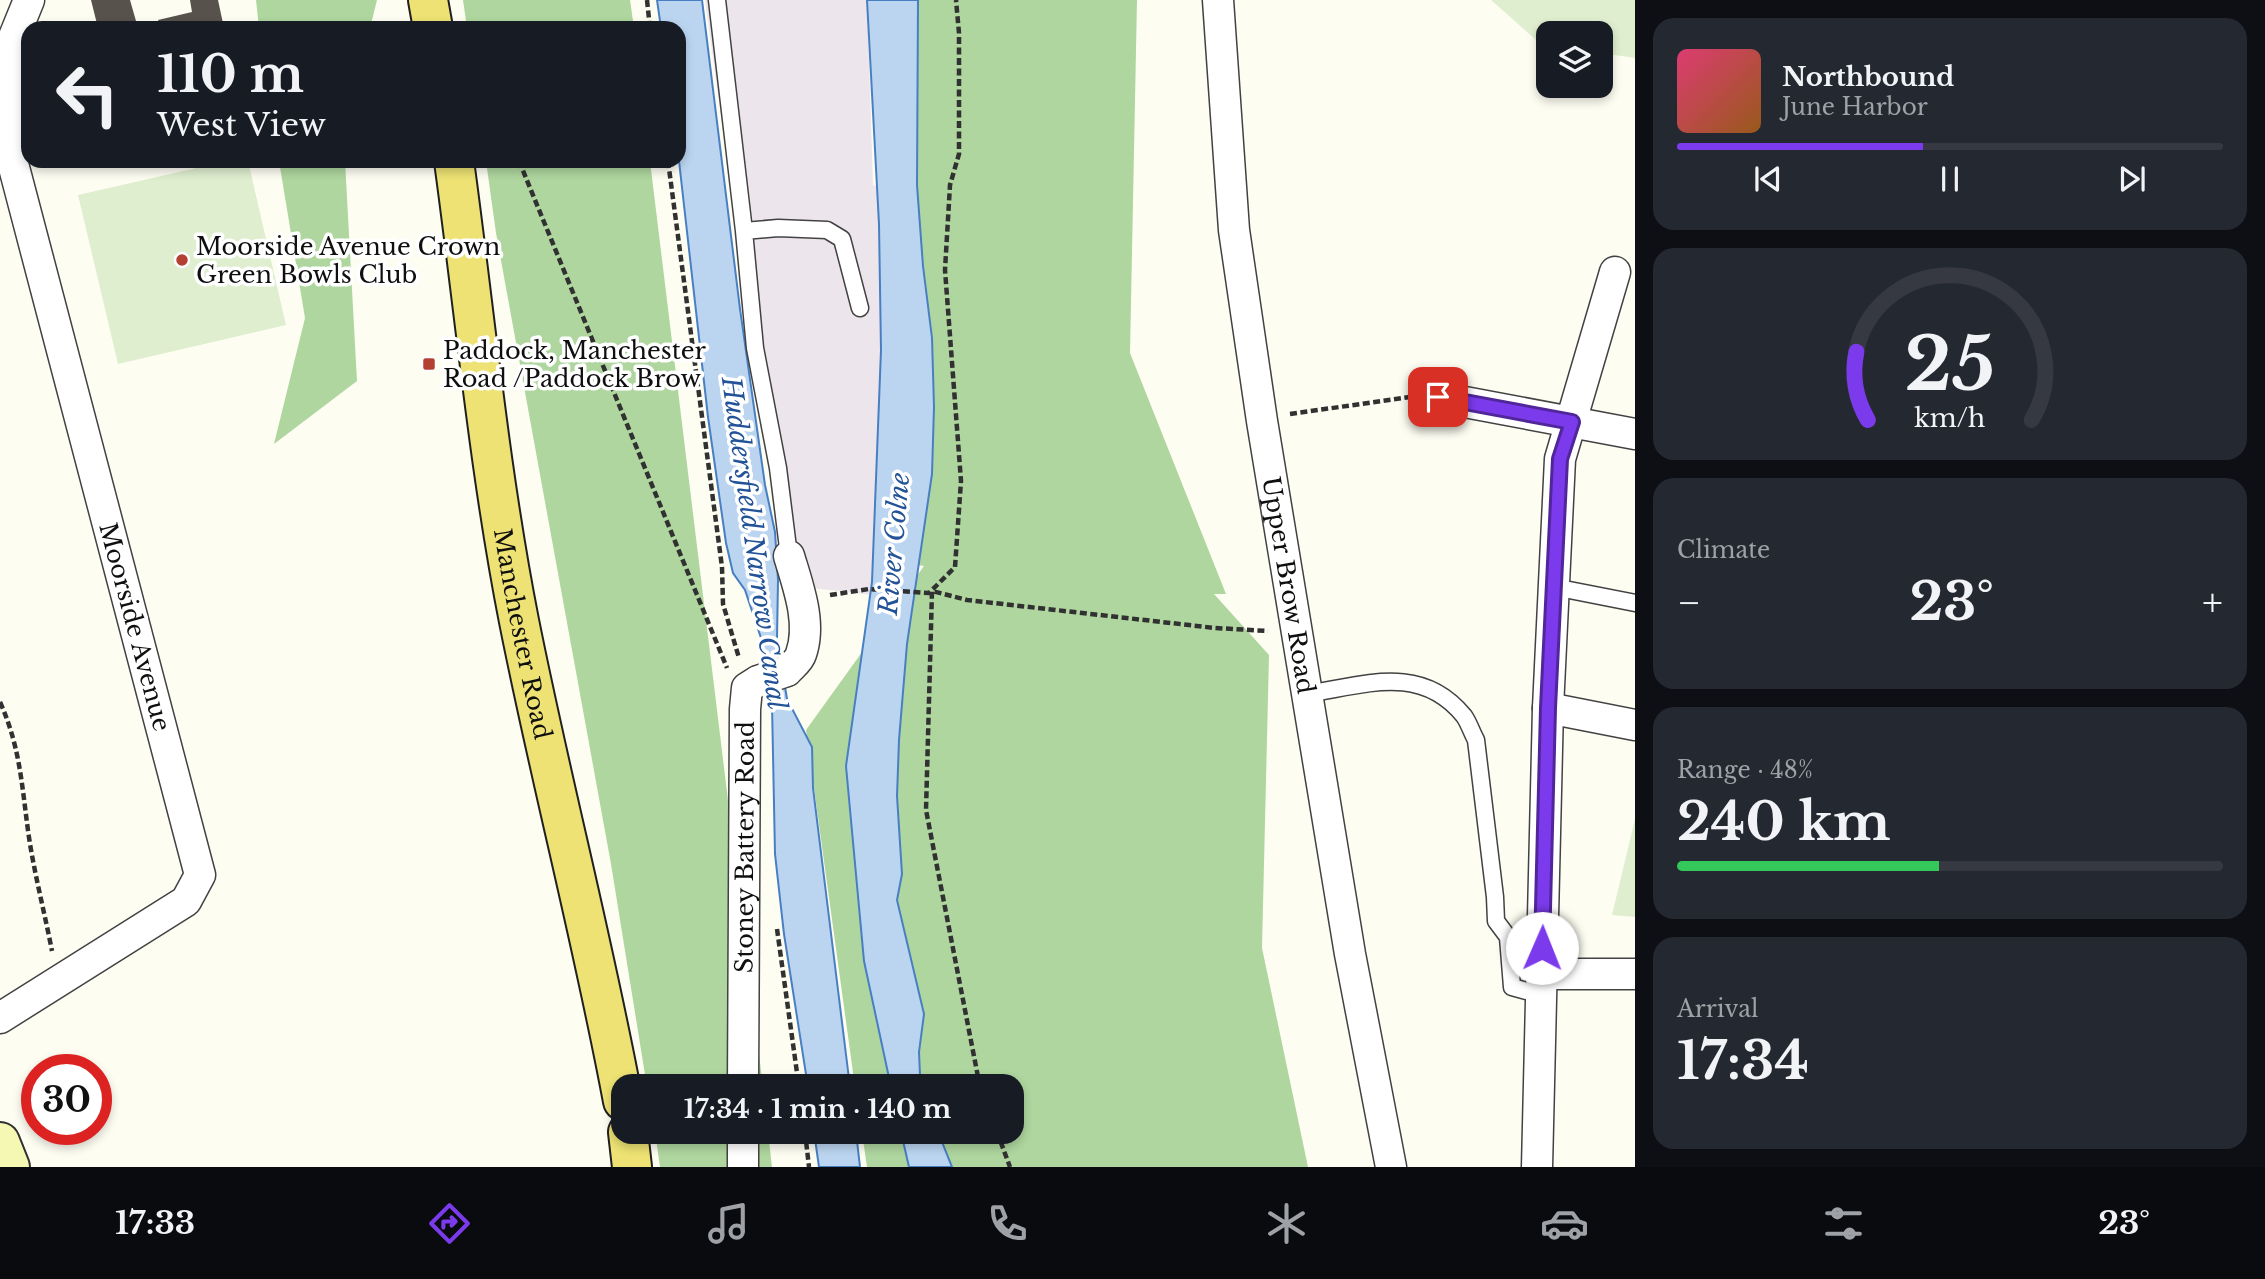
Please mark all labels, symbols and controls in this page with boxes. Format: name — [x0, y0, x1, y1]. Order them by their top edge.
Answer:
map controls — [1536, 21, 1613, 98]
button: layers — [1536, 21, 1613, 98]
text: 110 m — [157, 44, 304, 105]
icon: left — [42, 49, 133, 140]
text: Northbound — [1782, 61, 1954, 93]
text: June Harbor — [1782, 93, 1928, 121]
text: West View — [157, 105, 326, 145]
icon: previous — [1749, 160, 1787, 198]
icon: pause — [1931, 160, 1969, 198]
icon: next — [2113, 160, 2151, 198]
place label: Moorside Avenue Crown Green Bowls Club — [196, 232, 500, 289]
marker: Moorside Avenue Crown Green Bowls Club — [174, 252, 190, 268]
text: 25 — [1905, 319, 1995, 410]
place label: Paddock, Manchester Road /Paddock Brow — [443, 336, 707, 393]
marker: Paddock, Manchester Road /Paddock Brow — [421, 356, 437, 372]
pin — [1408, 367, 1468, 427]
water label: Huddersfield Narrow Canal — [715, 374, 793, 712]
icon: arrive — [1419, 378, 1457, 416]
text: km/h — [1915, 402, 1985, 433]
water label: River Colne — [872, 471, 916, 617]
street label: Upper Brow Road — [1257, 475, 1321, 696]
street label: Moorside Avenue — [93, 520, 177, 734]
street label: Manchester Road — [488, 526, 558, 742]
text: Climate — [1677, 536, 1770, 564]
text: 23° — [1909, 570, 1994, 634]
text: − — [1677, 579, 1701, 626]
text: + — [2202, 579, 2223, 626]
street label: Stoney Battery Road — [729, 721, 759, 973]
text: Range · 48% — [1677, 756, 1813, 784]
text: 240 km — [1677, 790, 1891, 854]
position arrow — [1505, 911, 1579, 985]
text: Arrival — [1677, 995, 1758, 1023]
text: 17:34 — [1677, 1029, 1809, 1093]
speed limit sign: 30 — [21, 1054, 112, 1145]
text: 17:34 · 1 min · 140 m — [684, 1093, 951, 1125]
icon: directions — [425, 1199, 474, 1248]
icon: music — [704, 1199, 753, 1248]
icon: phone — [983, 1199, 1032, 1248]
icon: climate — [1262, 1199, 1311, 1248]
icon: car — [1540, 1199, 1589, 1248]
icon: filters — [1819, 1199, 1868, 1248]
text: 17:33 — [115, 1203, 195, 1243]
text: 23° — [2098, 1203, 2150, 1243]

